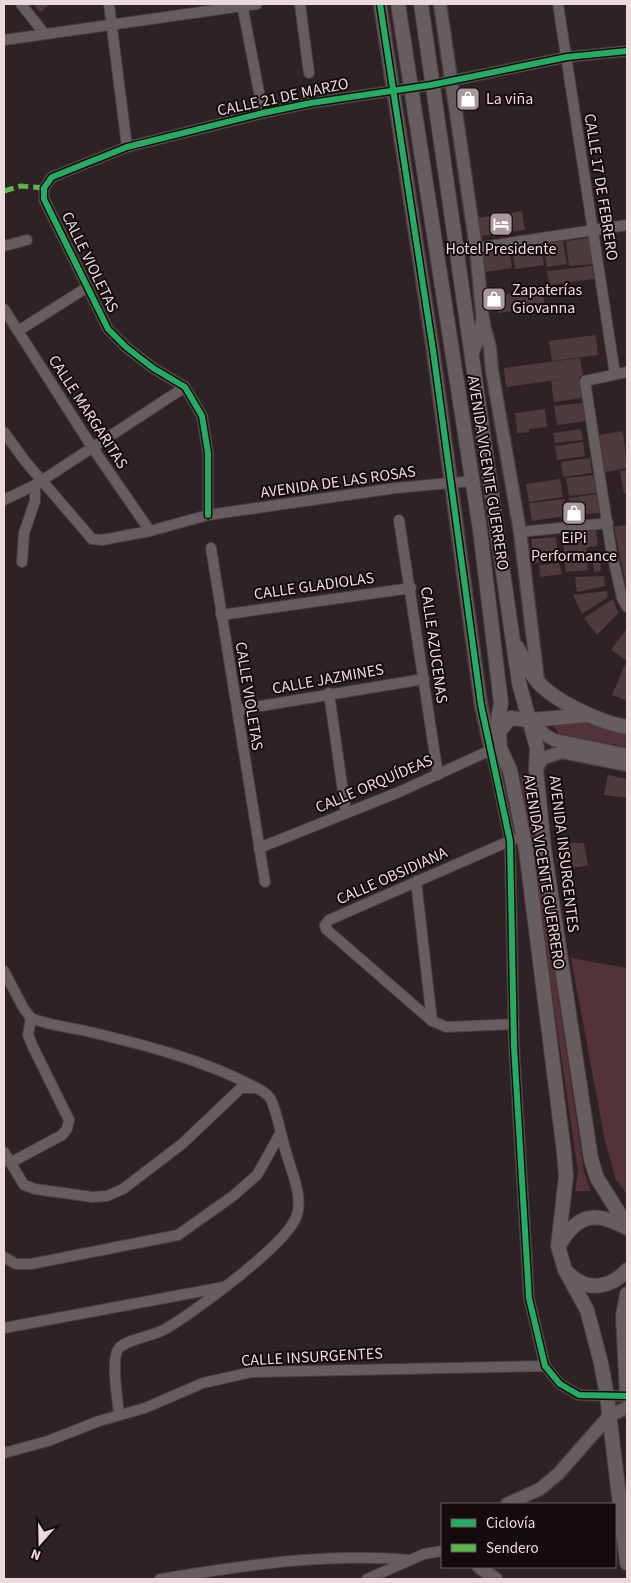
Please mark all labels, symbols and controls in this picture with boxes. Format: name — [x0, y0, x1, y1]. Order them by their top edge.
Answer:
street label: CALLE 21 DE MARZO — [215, 72, 351, 122]
shop icon: La viña — [455, 86, 481, 112]
place label: La viña — [486, 88, 533, 110]
street label: CALLE 17 DE FEBRERO — [579, 112, 623, 262]
street label: CALLE VIOLETAS — [56, 208, 124, 316]
hotel icon: Hotel Presidente — [488, 211, 514, 237]
place label: Hotel Presidente — [446, 238, 557, 260]
place label: Zapaterías Giovanna — [512, 279, 583, 319]
shop icon: Zapaterías Giovanna — [481, 286, 507, 312]
street label: CALLE MARGARITAS — [43, 351, 133, 473]
street label: AVENIDA VICENTE GUERRERO — [462, 374, 514, 572]
street label: AVENIDA DE LAS ROSAS — [259, 460, 417, 504]
shop icon: EiPi Performance — [561, 500, 587, 526]
place label: EiPi Performance — [531, 527, 617, 567]
street label: CALLE GLADIOLAS — [253, 567, 375, 605]
street label: CALLE AZUCENAS — [415, 585, 453, 705]
street label: CALLE VIOLETAS — [230, 640, 268, 752]
street label: CALLE JAZMINES — [270, 658, 386, 700]
street label: CALLE ORQUÍDEAS — [312, 749, 436, 819]
street label: AVENIDA VICENTE GUERRERO — [518, 773, 570, 971]
street label: AVENIDA INSURGENTES — [543, 774, 585, 934]
street label: CALLE OBSIDIANA — [333, 842, 451, 910]
street label: CALLE INSURGENTES — [241, 1342, 383, 1372]
legend — [441, 1503, 616, 1568]
text: Ciclovía — [486, 1513, 535, 1534]
north arrow — [15, 1518, 65, 1568]
text: Sendero — [486, 1538, 539, 1559]
text: N — [28, 1543, 44, 1565]

